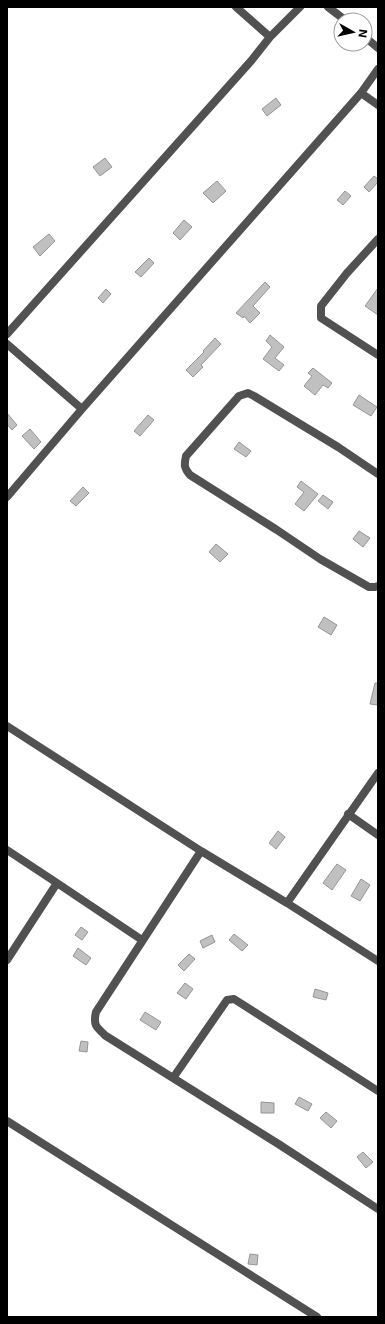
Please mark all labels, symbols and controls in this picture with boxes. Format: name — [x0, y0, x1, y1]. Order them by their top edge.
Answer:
north arrow — [333, 12, 373, 52]
text: N — [355, 28, 370, 39]

